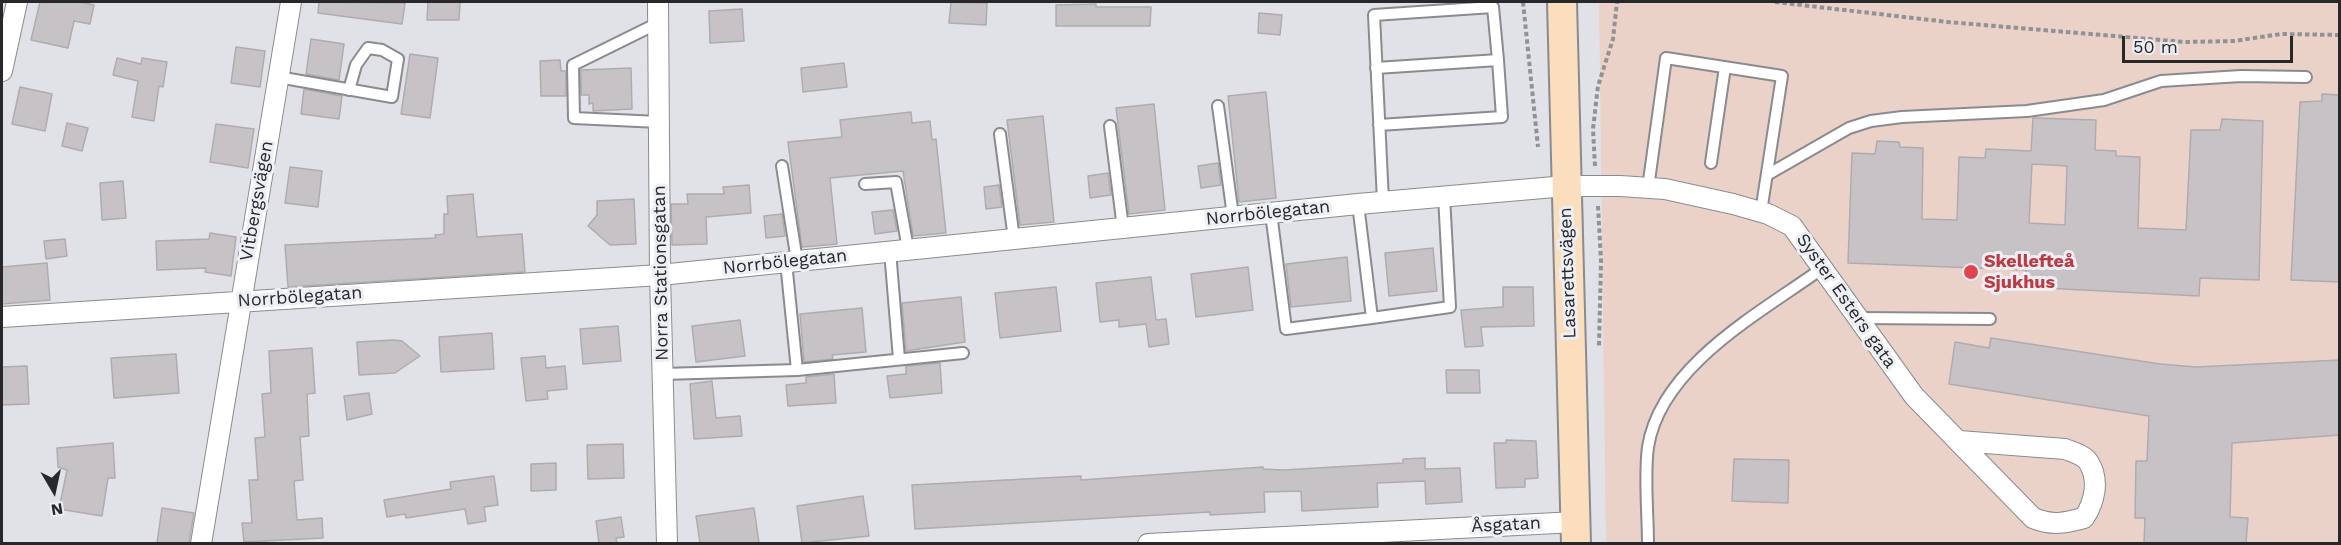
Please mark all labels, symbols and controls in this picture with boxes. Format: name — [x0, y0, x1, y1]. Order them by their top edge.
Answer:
scale bar — [2125, 24, 2296, 62]
text: 50 m — [2133, 36, 2178, 57]
street label: Vitbergsvägen — [236, 139, 278, 263]
street label: Norra Stationsgatan — [649, 185, 673, 361]
street label: Norrbölegatan — [1205, 196, 1331, 230]
street label: Lasarettsvägen — [1555, 207, 1581, 339]
street label: Syster Esters gata — [1791, 229, 1901, 373]
street label: Norrbölegatan — [722, 245, 848, 279]
place label: Skellefteå Sjukhus — [1984, 251, 2074, 294]
marker: Skellefteå Sjukhus — [1962, 263, 1980, 281]
street label: Norrbölegatan — [237, 282, 363, 312]
north arrow — [24, 461, 84, 521]
text: N — [50, 499, 64, 520]
street label: Åsgatan — [1471, 512, 1541, 538]

